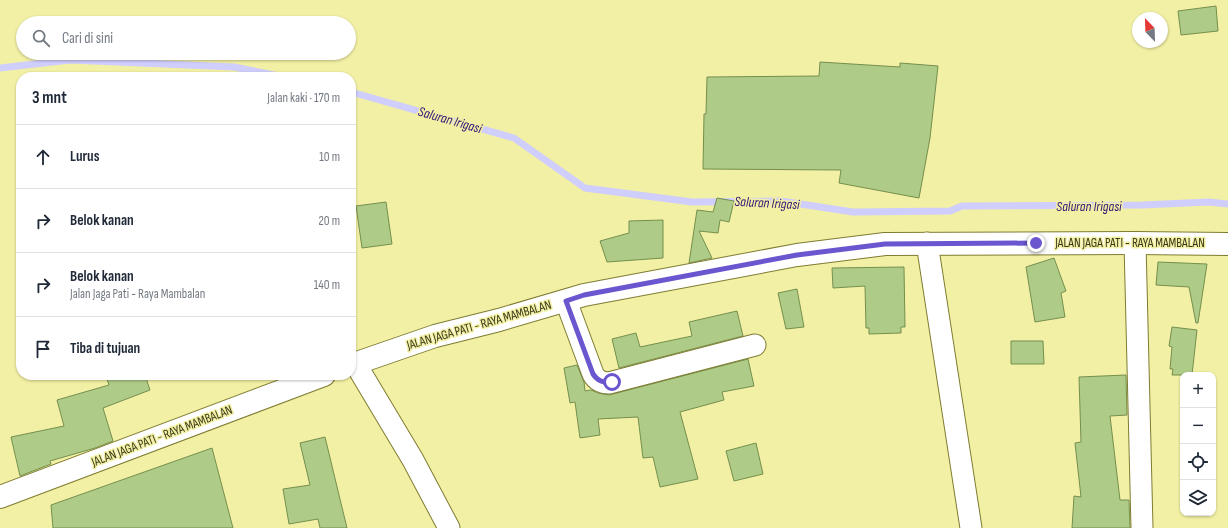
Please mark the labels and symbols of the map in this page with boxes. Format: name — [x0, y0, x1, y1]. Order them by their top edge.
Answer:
north arrow — [1132, 12, 1168, 48]
water label: Saluran Irigasi — [416, 103, 484, 137]
water label: Saluran Irigasi — [734, 193, 801, 213]
water label: Saluran Irigasi — [1056, 198, 1122, 215]
route end — [1027, 234, 1045, 252]
street label: JALAN JAGA PATI - RAYA MAMBALAN — [1054, 235, 1205, 251]
street label: JALAN JAGA PATI - RAYA MAMBALAN — [404, 297, 553, 354]
route start — [603, 373, 621, 391]
street label: JALAN JAGA PATI - RAYA MAMBALAN — [88, 402, 235, 471]

